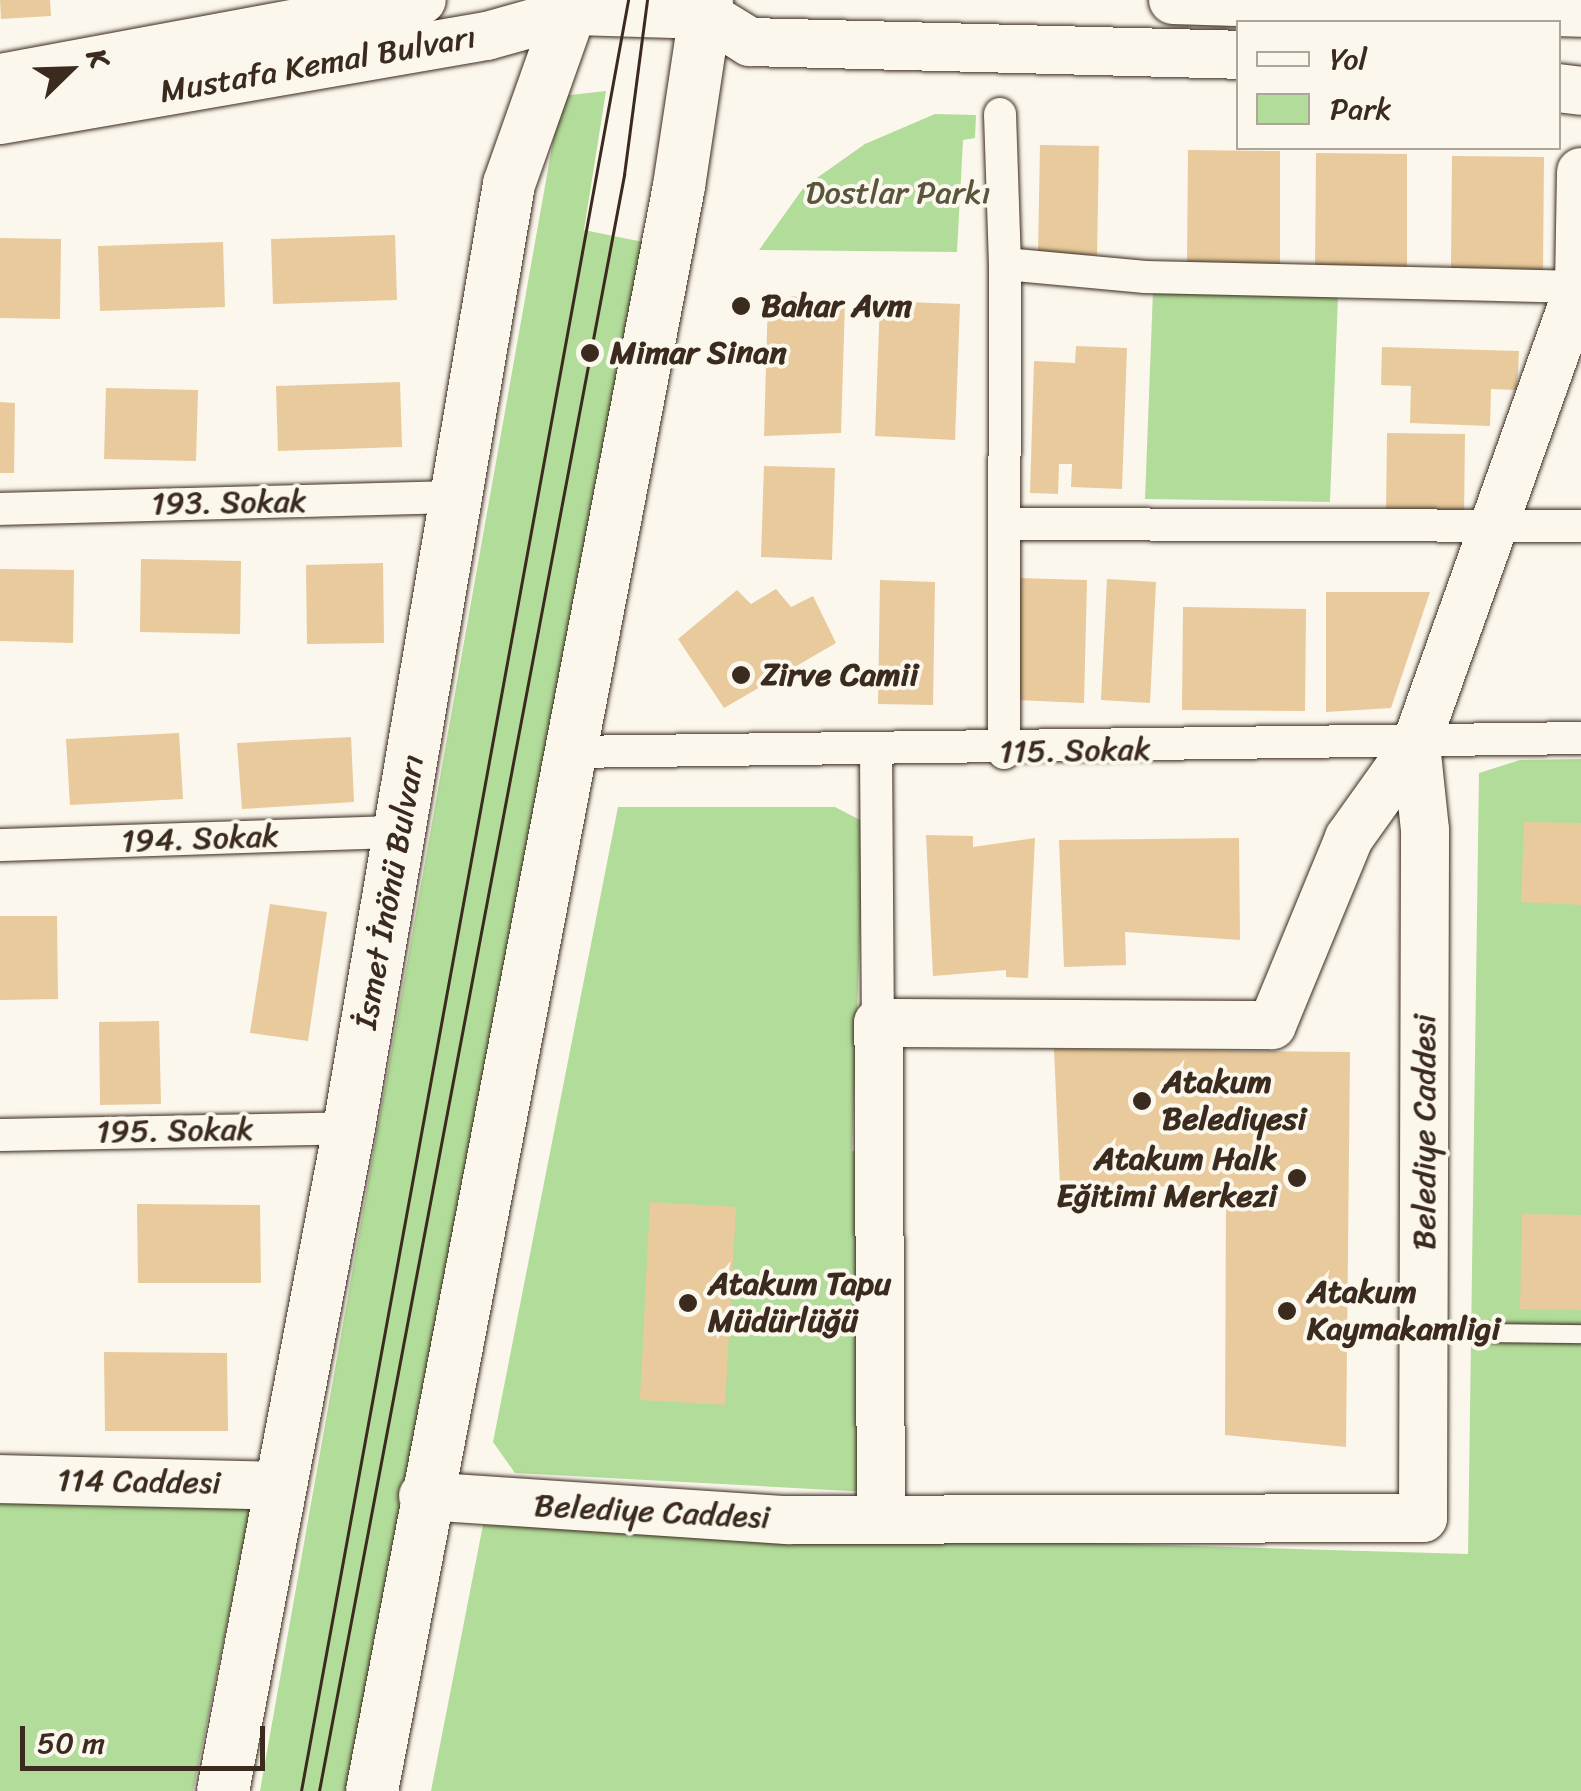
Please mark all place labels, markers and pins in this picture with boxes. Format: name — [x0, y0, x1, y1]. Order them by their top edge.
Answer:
place label: Bahar Avm — [761, 287, 912, 325]
marker: Bahar Avm — [730, 295, 752, 317]
place label: Mimar Sinan — [610, 334, 787, 372]
marker: Mimar Sinan — [579, 342, 601, 364]
place label: Zirve Camii — [761, 656, 918, 694]
marker: Zirve Camii — [730, 664, 752, 686]
place label: Atakum Belediyesi — [1162, 1064, 1306, 1139]
marker: Atakum Belediyesi — [1131, 1090, 1153, 1112]
place label: Atakum Halk Eğitimi Merkezi — [1057, 1141, 1277, 1216]
marker: Atakum Halk Eğitimi Merkezi — [1286, 1167, 1308, 1189]
place label: Atakum Tapu Müdürlüğü — [708, 1266, 891, 1341]
place label: Atakum Kaymakamligi — [1307, 1274, 1500, 1349]
marker: Atakum Tapu Müdürlüğü — [677, 1292, 699, 1314]
marker: Atakum Kaymakamligi — [1276, 1300, 1298, 1322]

